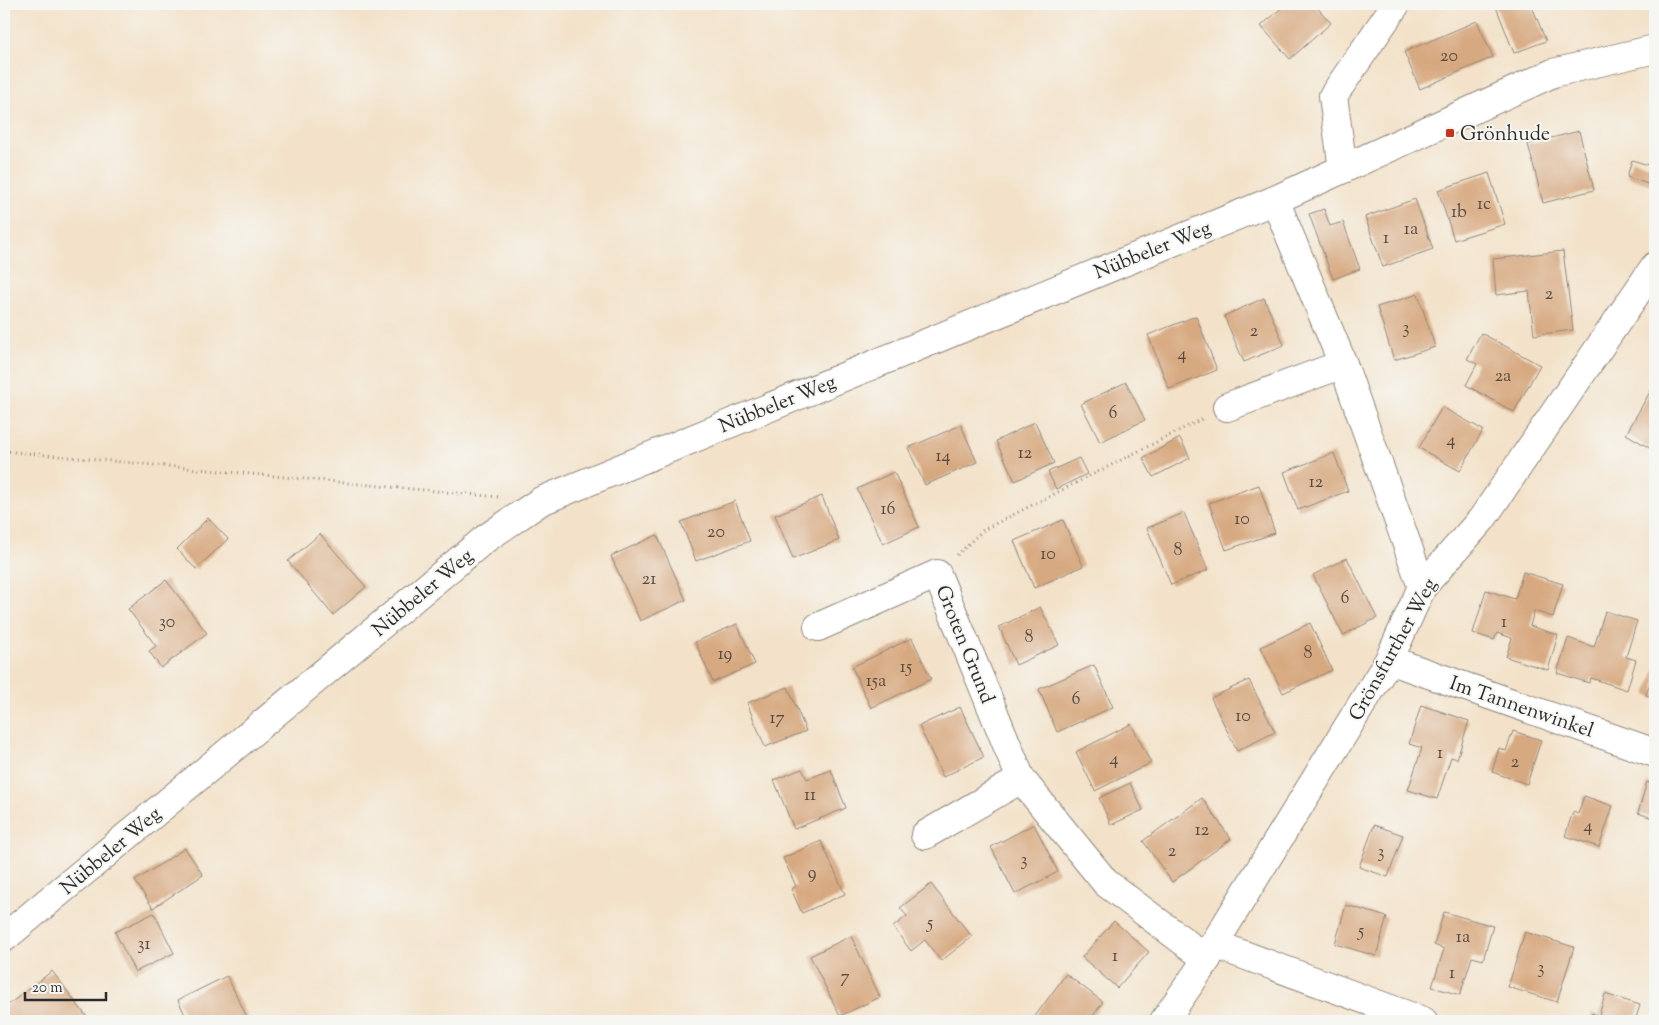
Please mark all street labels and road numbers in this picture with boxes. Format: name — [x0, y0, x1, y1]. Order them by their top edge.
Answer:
street label: Nübbeler Weg — [1090, 215, 1216, 288]
street label: Nübbeler Weg — [715, 369, 841, 442]
street label: Nübbeler Weg — [367, 543, 481, 645]
street label: Grönsfurther Weg — [1343, 573, 1446, 727]
street label: Groten Grund — [927, 581, 1001, 708]
street label: Im Tannenwinkel — [1445, 670, 1598, 747]
street label: Nübbeler Weg — [55, 801, 169, 903]

